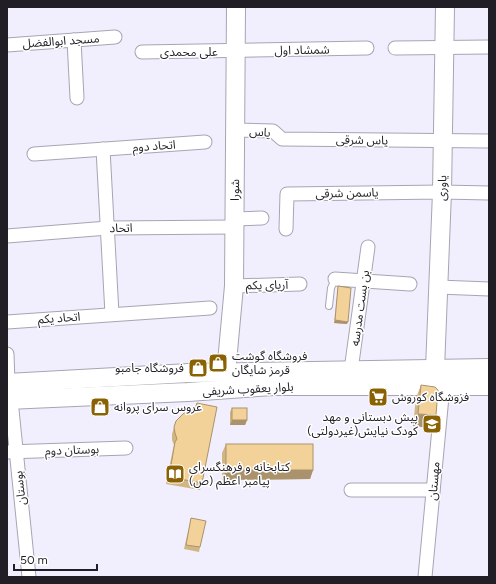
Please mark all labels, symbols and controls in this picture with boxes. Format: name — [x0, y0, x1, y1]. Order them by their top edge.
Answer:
street label: مسجد ابوالفضل — [22, 31, 100, 51]
street label: شمشاد اول — [274, 43, 330, 57]
street label: علی محمدی — [160, 45, 218, 59]
street label: یاس — [249, 124, 271, 140]
street label: یاس شرقی — [336, 133, 388, 148]
street label: اتحاد دوم — [132, 138, 176, 156]
street label: یاوری — [435, 175, 450, 201]
street label: شورا — [228, 179, 242, 201]
street label: یاسمن شرقی — [315, 185, 379, 201]
street label: اتحاد — [109, 221, 133, 235]
street label: بن بست مدرسه — [348, 269, 372, 347]
street label: آریای یکم — [246, 278, 289, 294]
street label: اتحاد یکم — [37, 310, 81, 328]
place label: فروشگاه گوشت قرمز شایگان — [232, 349, 307, 377]
shop icon: فروشگاه گوشت قرمز شایگان — [207, 352, 229, 374]
shop icon: فروشگاه جامبو — [187, 357, 209, 379]
place label: فروشگاه جامبو — [115, 361, 184, 375]
street label: بلوار یعقوب شریفی — [202, 380, 294, 399]
supermarket icon: فزوشگاه کوروش — [367, 386, 389, 408]
place label: فزوشگاه کوروش — [392, 390, 469, 404]
shop icon: عروس سرای پروانه — [89, 396, 111, 418]
place label: عروس سرای پروانه — [114, 400, 202, 415]
place label: پیش دبستانی و مهد کودک نیایش(غیردولتی) — [307, 410, 419, 438]
school or university icon: پیش دبستانی و مهد کودک نیایش(غیردولتی) — [421, 413, 443, 435]
street label: بوستان دوم — [45, 442, 99, 460]
place label: کتابخانه و فرهنگسرای پیامبر اعظم (ص) — [189, 460, 291, 490]
street label: مهستان — [425, 461, 443, 501]
library icon: کتابخانه و فرهنگسرای پیامبر اعظم (ص) — [164, 463, 186, 485]
street label: بوستان — [11, 470, 29, 506]
scale bar — [14, 546, 97, 572]
text: 50 m — [20, 553, 48, 567]

